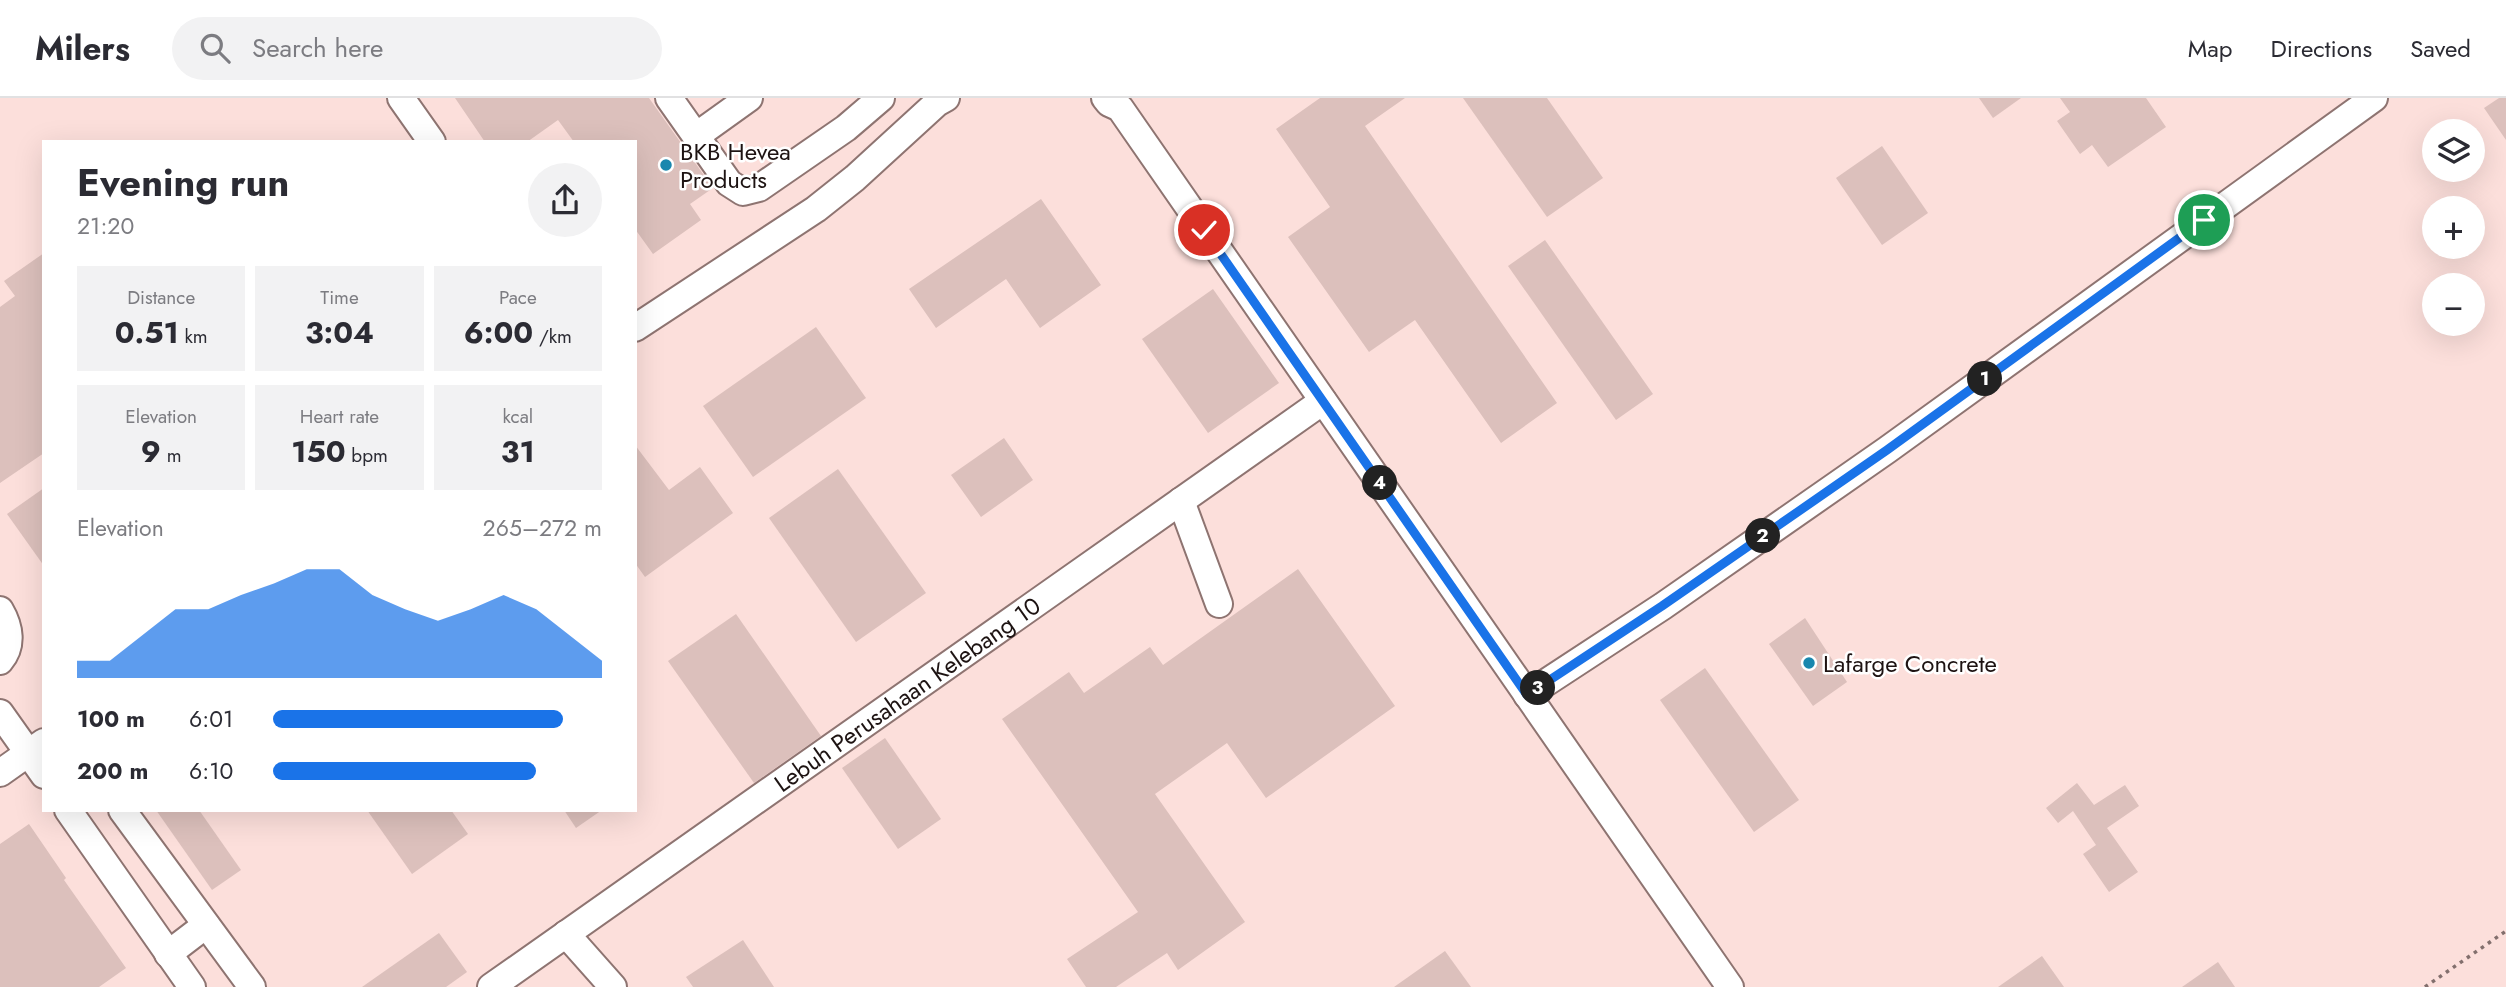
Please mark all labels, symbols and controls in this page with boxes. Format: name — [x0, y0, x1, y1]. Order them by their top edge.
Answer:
search box — [172, 17, 662, 80]
text: Milers — [35, 25, 130, 72]
icon: search — [196, 29, 234, 67]
text: Search here — [252, 29, 383, 67]
text: Map — [2188, 31, 2233, 66]
text: Directions — [2271, 31, 2372, 66]
text: Saved — [2410, 31, 2471, 66]
map controls — [2422, 119, 2485, 336]
button: layers — [2422, 119, 2485, 182]
place label: BKB Hevea Products — [680, 134, 791, 197]
text: Evening run — [77, 155, 289, 210]
marker: BKB Hevea Products — [658, 157, 674, 173]
button: share — [528, 163, 602, 237]
pin — [2174, 190, 2234, 250]
button: + — [2422, 196, 2485, 259]
pin — [1174, 200, 1234, 260]
icon: arrive — [2185, 201, 2223, 239]
text: 21:20 — [77, 209, 134, 243]
icon: check — [1185, 211, 1223, 249]
button: − — [2422, 273, 2485, 336]
text: Distance — [127, 284, 195, 311]
text: Time — [320, 284, 359, 311]
text: Pace — [499, 284, 537, 311]
text: 0.51 — [115, 311, 179, 354]
text: 3:04 — [305, 311, 374, 354]
text: 6:00 — [464, 311, 533, 354]
text: km — [179, 323, 208, 350]
text: /km — [533, 323, 572, 350]
pin: 1 — [1968, 362, 2002, 396]
text: 1 — [1980, 365, 1989, 392]
text: Elevation — [125, 403, 197, 430]
text: Heart rate — [300, 403, 379, 430]
text: kcal — [502, 403, 533, 430]
text: 9 — [141, 430, 161, 473]
text: 150 — [291, 430, 346, 473]
text: 31 — [501, 430, 535, 473]
text: m — [161, 442, 181, 469]
text: bpm — [346, 442, 388, 469]
pin: 4 — [1362, 466, 1398, 500]
text: 4 — [1373, 469, 1386, 496]
text: Elevation — [77, 511, 164, 545]
text: 265–272 m — [483, 511, 602, 545]
pin: 2 — [1746, 518, 1780, 554]
text: 2 — [1756, 522, 1769, 549]
street label: Lebuh Perusahaan Kelebang 10 — [767, 588, 1048, 800]
place label: Lafarge Concrete — [1823, 646, 1997, 681]
marker: Lafarge Concrete — [1801, 655, 1817, 671]
pin: 3 — [1520, 670, 1556, 706]
text: 3 — [1532, 674, 1543, 701]
text: 100 m — [77, 702, 145, 736]
text: 6:01 — [189, 702, 233, 736]
text: 200 m — [77, 754, 148, 788]
text: 6:10 — [189, 754, 233, 788]

